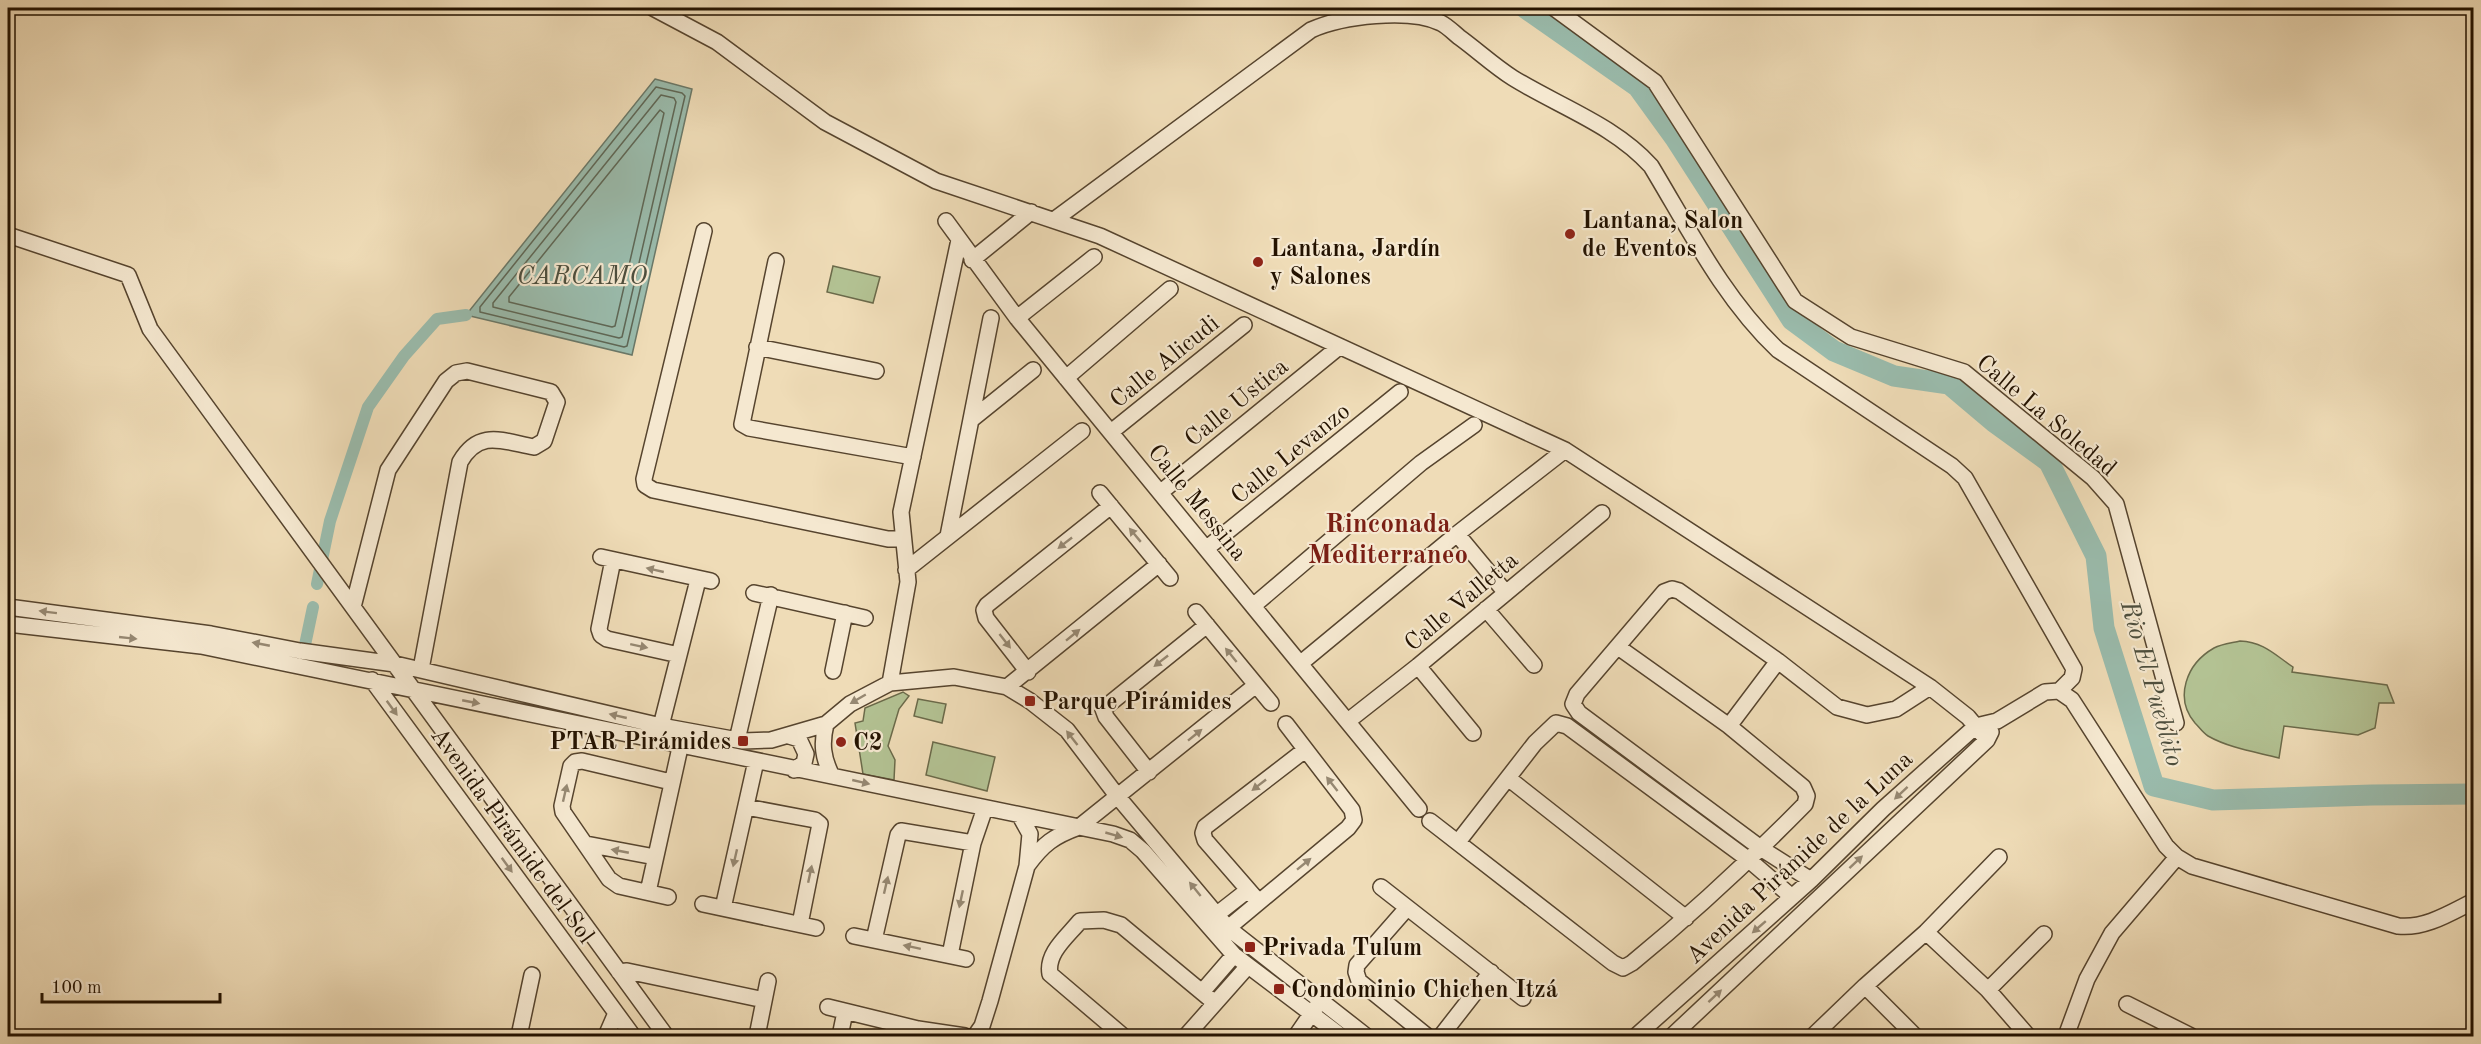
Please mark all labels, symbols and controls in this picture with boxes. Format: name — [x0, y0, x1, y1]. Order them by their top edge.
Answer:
place label: Lantana, Salon de Eventos — [1582, 210, 1743, 262]
marker: Lantana, Salon de Eventos — [1563, 227, 1577, 241]
place label: Lantana, Jardín y Salones — [1270, 238, 1440, 290]
marker: Lantana, Jardín y Salones — [1251, 255, 1265, 269]
water label: CARCAMO — [517, 264, 647, 290]
street label: Calle Alicudi — [1106, 312, 1224, 413]
street label: Calle La Soledad — [1971, 351, 2120, 482]
street label: Calle Ustica — [1181, 355, 1293, 452]
street label: Calle Levanzo — [1227, 400, 1355, 510]
street label: Calle Messina — [1142, 441, 1251, 566]
district label: Rinconada Mediterraneo — [1308, 511, 1468, 569]
one-way arrow — [1129, 528, 1142, 543]
one-way arrow — [1057, 536, 1073, 549]
street label: Calle Valletta — [1401, 548, 1524, 657]
one-way arrow — [645, 565, 664, 574]
water label: Rio El Pueblito — [2115, 597, 2187, 769]
one-way arrow — [38, 607, 57, 616]
one-way arrow — [1065, 628, 1081, 641]
one-way arrow — [119, 633, 138, 643]
one-way arrow — [998, 634, 1010, 649]
one-way arrow — [251, 639, 270, 648]
one-way arrow — [630, 642, 648, 652]
one-way arrow — [1225, 647, 1238, 663]
one-way arrow — [1153, 655, 1169, 668]
place label: Parque Pirámides — [1042, 691, 1232, 715]
one-way arrow — [849, 694, 866, 704]
marker: Parque Pirámides — [1023, 694, 1037, 708]
one-way arrow — [462, 698, 481, 707]
one-way arrow — [385, 700, 397, 715]
one-way arrow — [608, 711, 627, 720]
street label: Avenida Pirámide del Sol — [425, 724, 598, 949]
one-way arrow — [1067, 730, 1079, 745]
one-way arrow — [1187, 730, 1202, 742]
place label: PTAR Pirámides — [549, 731, 731, 755]
place label: C2 — [853, 732, 883, 756]
marker: PTAR Pirámides — [736, 734, 750, 748]
marker: C2 — [834, 735, 848, 749]
street label: Avenida Pirámide de la Luna — [1683, 748, 1918, 969]
one-way arrow — [1326, 776, 1338, 791]
one-way arrow — [852, 777, 871, 787]
one-way arrow — [1251, 779, 1267, 792]
one-way arrow — [560, 784, 570, 802]
one-way arrow — [1894, 786, 1909, 799]
one-way arrow — [1105, 831, 1123, 840]
one-way arrow — [611, 846, 630, 855]
one-way arrow — [729, 849, 739, 867]
one-way arrow — [1849, 855, 1864, 869]
one-way arrow — [501, 857, 513, 872]
one-way arrow — [1296, 859, 1311, 871]
one-way arrow — [806, 865, 816, 884]
one-way arrow — [882, 875, 892, 894]
one-way arrow — [1189, 882, 1202, 897]
one-way arrow — [956, 890, 965, 909]
one-way arrow — [1752, 920, 1767, 933]
place label: Privada Tulum — [1262, 937, 1422, 961]
marker: Privada Tulum — [1243, 940, 1257, 954]
one-way arrow — [903, 942, 921, 952]
scale bar — [42, 966, 220, 1004]
text: 100 m — [51, 979, 102, 997]
place label: Condominio Chichen Itzá — [1291, 979, 1558, 1003]
marker: Condominio Chichen Itzá — [1272, 982, 1286, 996]
one-way arrow — [1707, 990, 1721, 1004]

